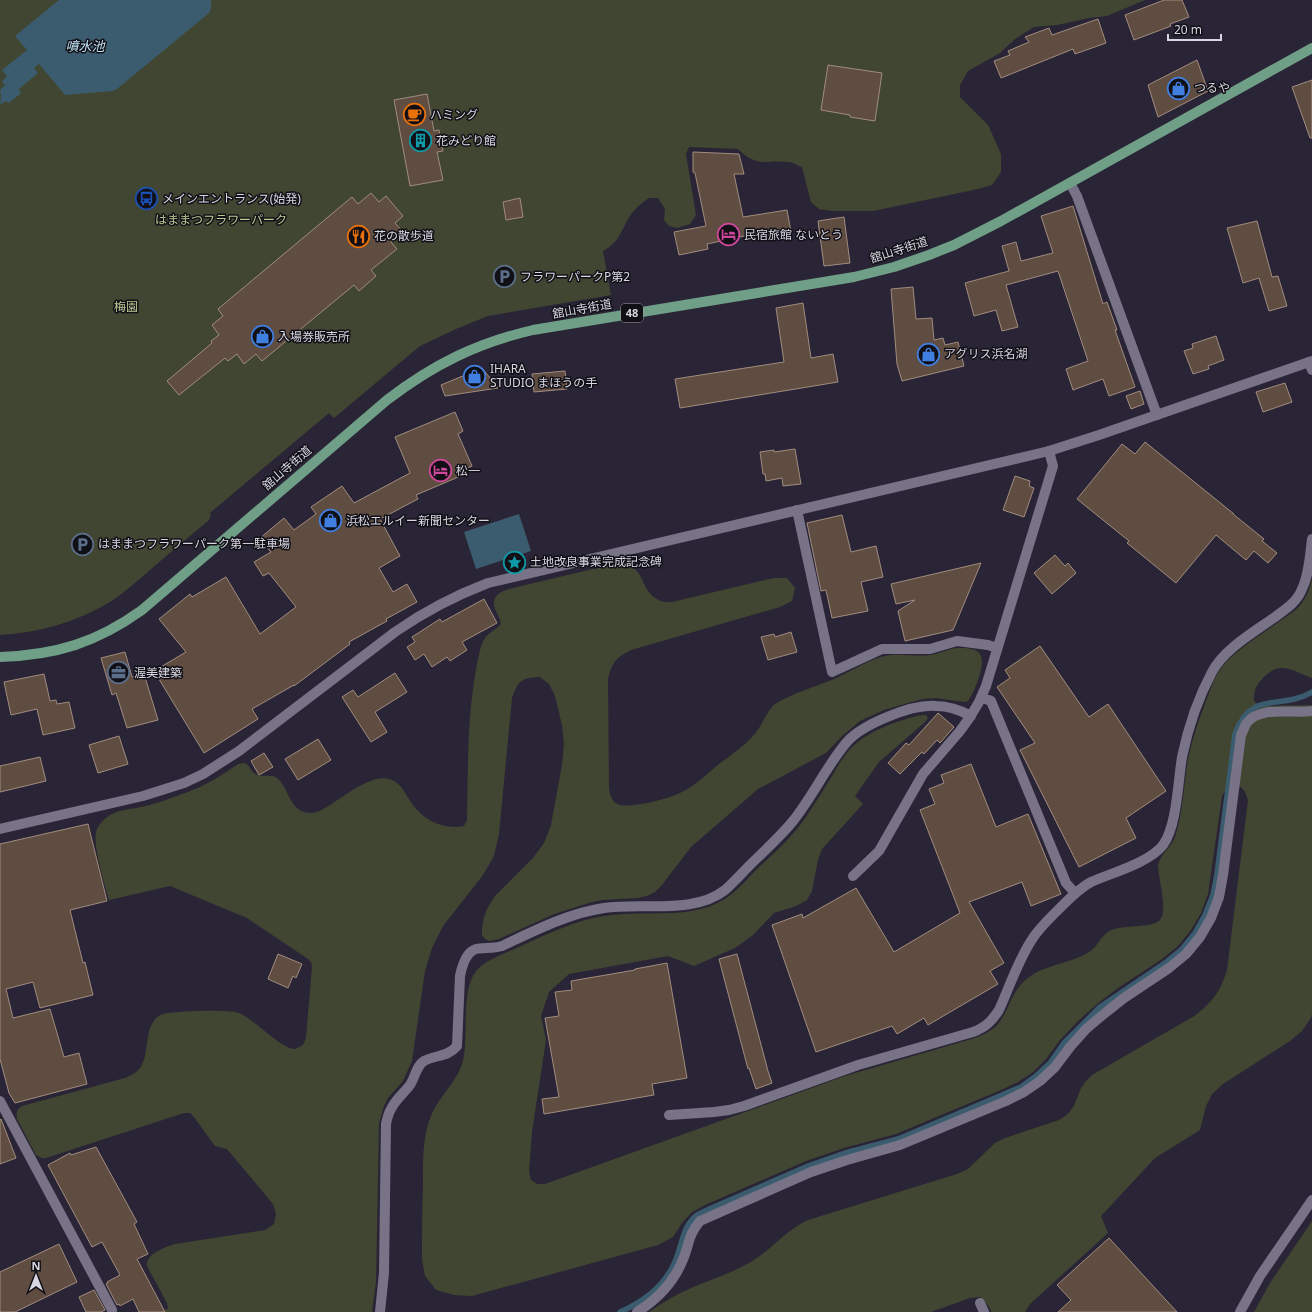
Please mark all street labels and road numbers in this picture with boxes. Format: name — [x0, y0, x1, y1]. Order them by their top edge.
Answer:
street label: 舘山寺街道 — [868, 232, 930, 267]
street label: 舘山寺街道 — [551, 295, 613, 322]
road number: 48 — [621, 304, 643, 322]
street label: 舘山寺街道 — [258, 442, 315, 494]

